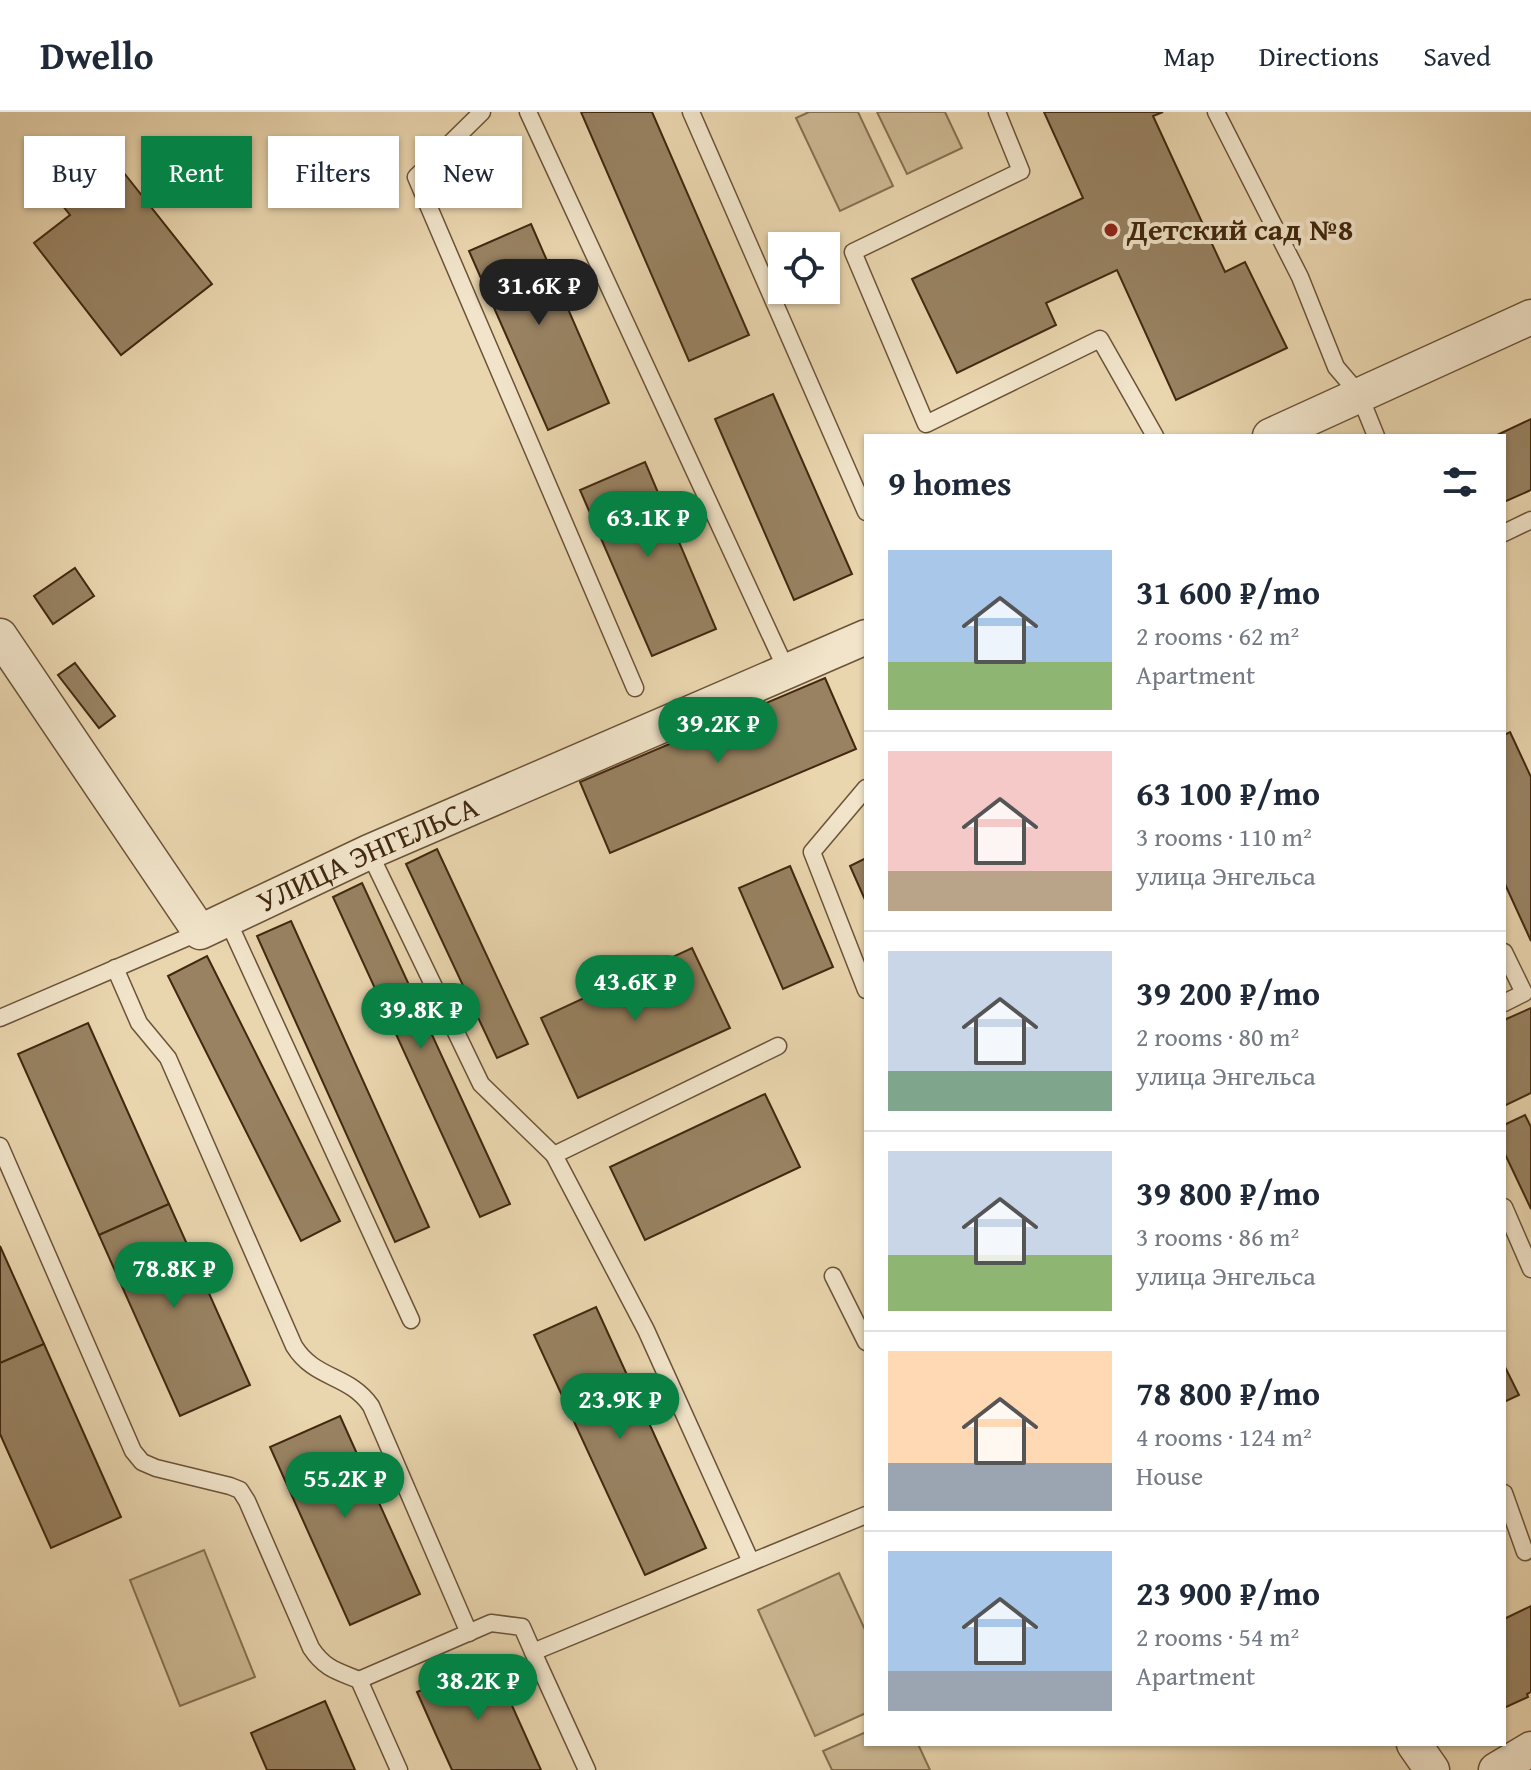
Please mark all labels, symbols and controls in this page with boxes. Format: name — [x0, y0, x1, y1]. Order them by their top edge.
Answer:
text: Dwello — [40, 27, 154, 83]
text: Map — [1163, 35, 1215, 76]
text: Directions — [1259, 35, 1379, 76]
text: Saved — [1423, 35, 1491, 76]
chip: Buy — [24, 136, 125, 208]
chip: Rent — [141, 136, 252, 208]
chip: Filters — [268, 136, 399, 208]
chip: New — [415, 136, 522, 208]
place label: Детский сад №8 — [1126, 207, 1353, 251]
marker: Детский сад №8 — [1102, 221, 1120, 239]
map controls — [768, 232, 840, 304]
button: locate — [768, 232, 840, 304]
pin: 31.6K ₽ — [465, 259, 613, 327]
text: 31.6K ₽ — [497, 265, 581, 304]
text: 9 homes — [888, 458, 1012, 507]
icon: filters — [1438, 460, 1482, 504]
pin: 63.1K ₽ — [574, 491, 722, 559]
text: 63.1K ₽ — [606, 497, 690, 536]
text: 31 600 ₽/mo — [1136, 567, 1320, 616]
icon: home — [952, 582, 1048, 678]
text: 2 rooms · 62 m² — [1136, 616, 1299, 655]
text: Apartment — [1136, 655, 1255, 694]
pin: 39.2K ₽ — [644, 697, 792, 765]
text: 39.2K ₽ — [676, 703, 760, 742]
text: 63 100 ₽/mo — [1136, 768, 1320, 817]
icon: home — [952, 783, 1048, 879]
street label: УЛИЦА ЭНГЕЛЬСА — [249, 784, 485, 923]
text: 3 rooms · 110 m² — [1136, 817, 1312, 856]
text: улица Энгельса — [1136, 856, 1316, 895]
pin: 43.6K ₽ — [561, 955, 709, 1023]
text: 43.6K ₽ — [593, 961, 677, 1000]
text: 39 200 ₽/mo — [1136, 968, 1320, 1017]
pin: 39.8K ₽ — [347, 983, 495, 1051]
icon: home — [952, 983, 1048, 1079]
text: 39.8K ₽ — [379, 989, 463, 1028]
text: 2 rooms · 80 m² — [1136, 1017, 1299, 1056]
text: улица Энгельса — [1136, 1056, 1316, 1095]
text: 39 800 ₽/mo — [1136, 1168, 1320, 1217]
icon: home — [952, 1183, 1048, 1279]
text: 3 rooms · 86 m² — [1136, 1217, 1299, 1256]
pin: 78.8K ₽ — [100, 1242, 248, 1310]
text: 78.8K ₽ — [132, 1248, 216, 1287]
text: улица Энгельса — [1136, 1256, 1316, 1295]
text: 78 800 ₽/mo — [1136, 1368, 1320, 1417]
pin: 23.9K ₽ — [546, 1373, 694, 1441]
text: 23.9K ₽ — [578, 1379, 662, 1418]
icon: home — [952, 1383, 1048, 1479]
text: 4 rooms · 124 m² — [1136, 1417, 1312, 1456]
pin: 55.2K ₽ — [271, 1452, 419, 1520]
text: House — [1136, 1456, 1203, 1495]
text: 55.2K ₽ — [303, 1458, 387, 1497]
text: 23 900 ₽/mo — [1136, 1568, 1320, 1617]
icon: home — [952, 1583, 1048, 1679]
text: 2 rooms · 54 m² — [1136, 1617, 1299, 1656]
pin: 38.2K ₽ — [404, 1654, 552, 1722]
text: Apartment — [1136, 1656, 1255, 1695]
text: 38.2K ₽ — [436, 1660, 520, 1699]

